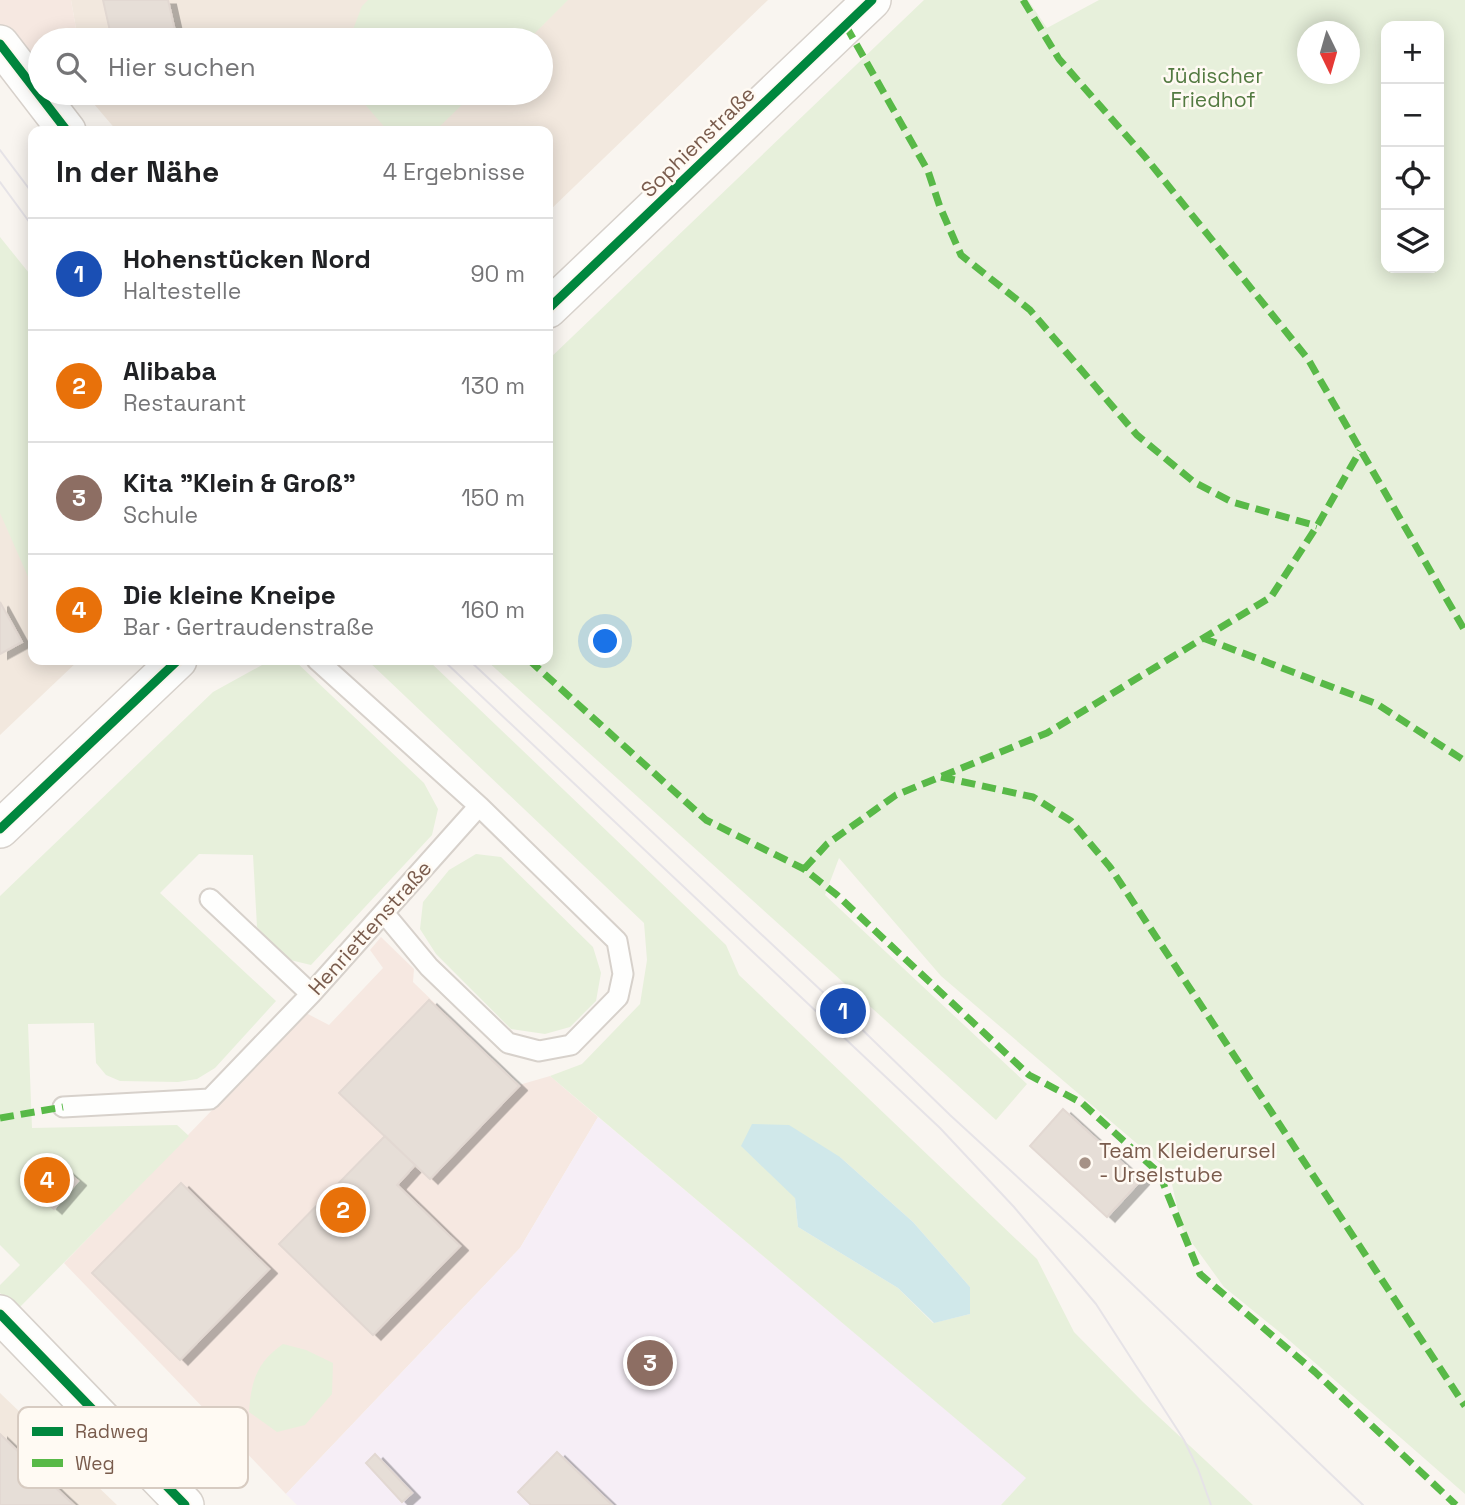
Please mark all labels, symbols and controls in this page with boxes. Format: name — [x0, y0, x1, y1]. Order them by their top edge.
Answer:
north arrow — [1297, 21, 1360, 84]
map controls — [1381, 21, 1444, 273]
button: + — [1381, 21, 1444, 84]
search box — [28, 28, 553, 105]
icon: search — [52, 48, 90, 86]
text: Hier suchen — [108, 50, 256, 84]
park label: Jüdischer Friedhof — [1163, 62, 1263, 113]
street label: Sophienstraße — [635, 80, 760, 203]
button: − — [1381, 84, 1444, 147]
button: locate — [1381, 147, 1444, 210]
text: In der Nähe — [56, 152, 219, 191]
text: 4 Ergebnisse — [383, 157, 525, 187]
button: layers — [1381, 210, 1444, 273]
text: Hohenstücken Nord — [123, 242, 371, 276]
text: 1 — [74, 259, 84, 289]
text: 90 m — [470, 259, 525, 289]
text: Haltestelle — [123, 276, 241, 306]
text: Alibaba — [123, 354, 217, 388]
text: 2 — [72, 371, 86, 401]
text: 130 m — [461, 371, 525, 401]
text: Restaurant — [123, 388, 246, 418]
text: Kita "Klein & Groß" — [123, 466, 356, 500]
text: 3 — [72, 483, 86, 513]
text: 150 m — [461, 483, 525, 513]
text: Schule — [123, 500, 198, 530]
text: Die kleine Kneipe — [123, 578, 336, 612]
text: 4 — [72, 595, 86, 625]
text: 160 m — [461, 595, 525, 625]
text: Bar · Gertraudenstraße — [123, 612, 374, 642]
your location — [588, 624, 622, 658]
street label: Henriettenstraße — [302, 855, 437, 1001]
pin: 1 — [820, 985, 866, 1037]
place label: Team Kleiderursel - Urselstube — [1099, 1137, 1276, 1188]
pin: 4 — [24, 1154, 70, 1206]
marker: Team Kleiderursel - Urselstube — [1077, 1155, 1093, 1171]
pin: 2 — [320, 1184, 366, 1236]
pin: 3 — [627, 1337, 673, 1389]
legend — [18, 1407, 248, 1488]
text: Radweg — [75, 1419, 148, 1444]
text: Weg — [75, 1451, 115, 1476]

